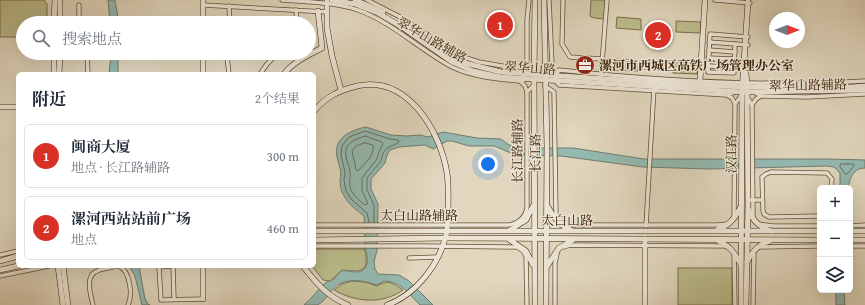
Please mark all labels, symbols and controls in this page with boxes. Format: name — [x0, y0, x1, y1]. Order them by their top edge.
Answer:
pin: 1 — [487, 10, 513, 40]
street label: 翠华山路辅路 — [393, 12, 471, 68]
north arrow — [769, 12, 805, 48]
search box — [16, 16, 316, 60]
pin: 2 — [645, 20, 671, 50]
icon: search — [30, 27, 52, 49]
text: 搜索地点 — [62, 28, 122, 49]
office icon: 漯河市西城区高铁广场管理办公室 — [574, 54, 596, 76]
place label: 漯河市西城区高铁广场管理办公室 — [599, 56, 794, 75]
street label: 翠华山路 — [503, 57, 557, 79]
street label: 翠华山路辅路 — [769, 75, 847, 95]
text: 附近 — [32, 86, 66, 111]
text: 2个结果 — [255, 89, 300, 108]
street label: 长江路辅路 — [508, 118, 527, 184]
street label: 长江路 — [526, 133, 545, 173]
street label: 汉江路 — [722, 134, 741, 174]
text: 闽商大厦 — [71, 136, 131, 157]
text: 1 — [43, 147, 49, 166]
text: 300 m — [267, 147, 299, 166]
your location — [478, 154, 498, 174]
text: 地点 · 长江路辅路 — [71, 158, 170, 177]
map controls — [817, 185, 853, 293]
button: + — [817, 185, 853, 221]
street label: 太白山路辅路 — [380, 206, 458, 225]
text: 漯河西站站前广场 — [71, 208, 191, 229]
street label: 太白山路 — [541, 211, 593, 230]
text: 2 — [43, 219, 49, 238]
text: 460 m — [267, 219, 299, 238]
button: − — [817, 221, 853, 257]
text: 地点 — [71, 230, 97, 249]
button: layers — [817, 257, 853, 293]

